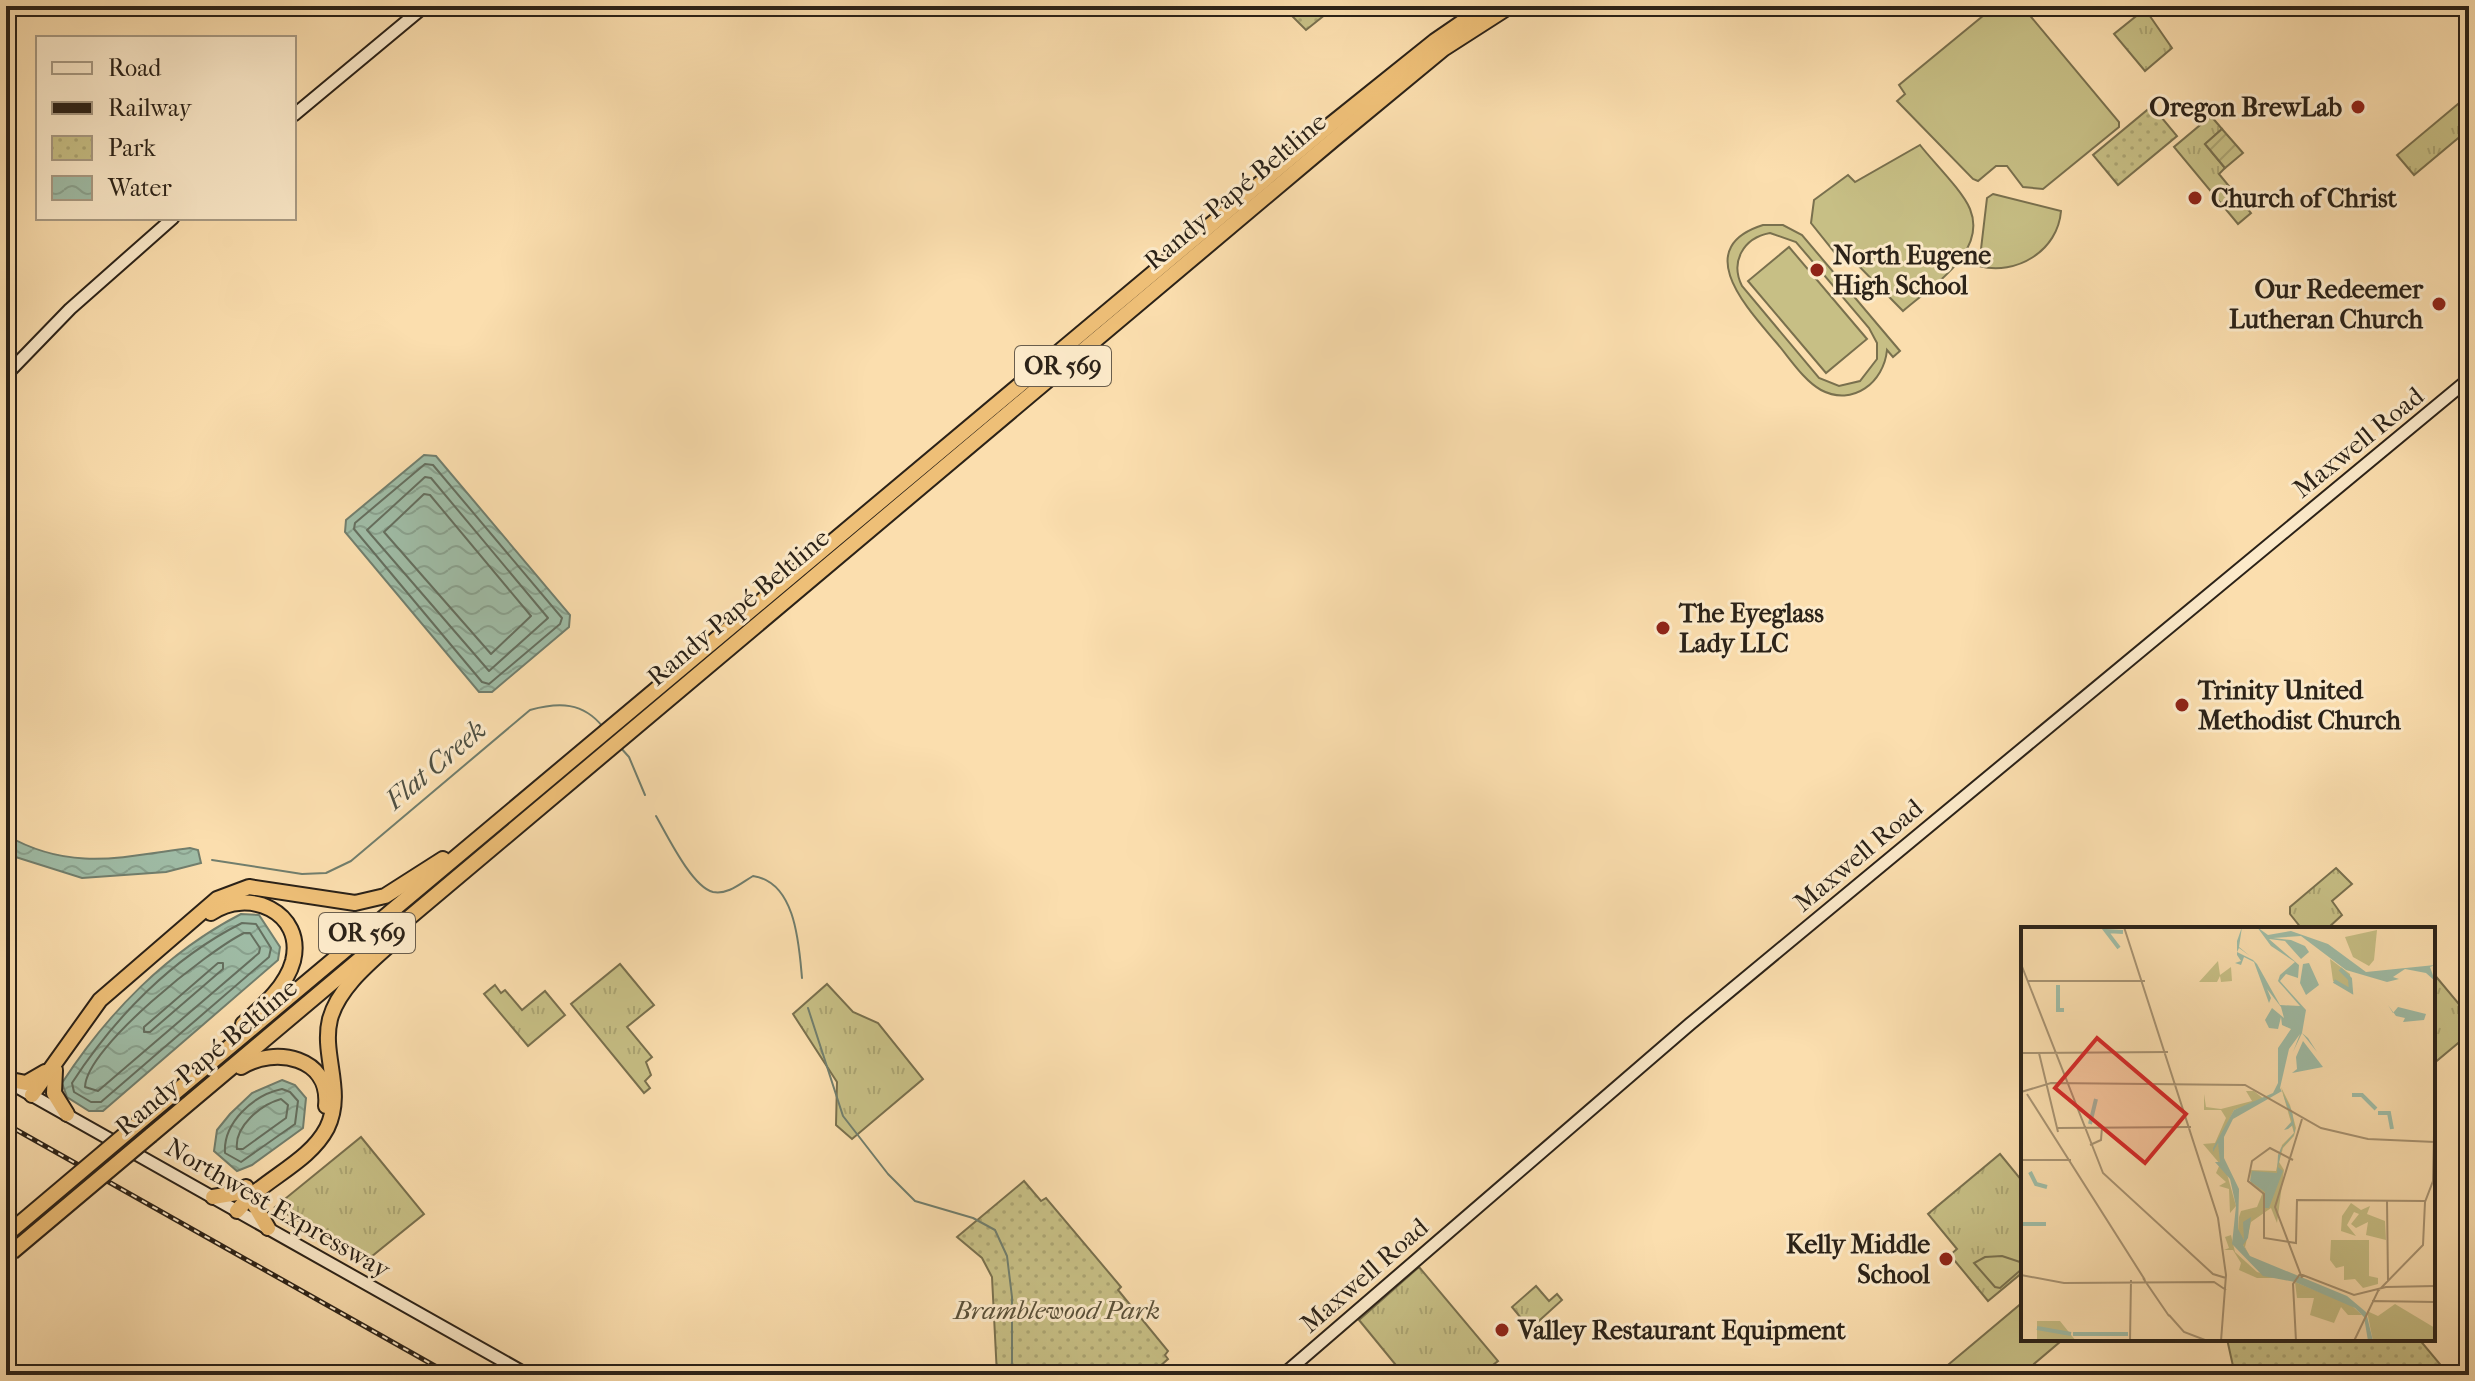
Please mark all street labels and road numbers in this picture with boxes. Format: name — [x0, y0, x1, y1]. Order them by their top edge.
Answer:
street label: Randy Papé Beltline — [1138, 106, 1333, 277]
road number: OR 569 — [1015, 346, 1111, 386]
street label: Maxwell Road — [2287, 380, 2430, 504]
street label: Randy Papé Beltline — [641, 522, 836, 693]
street label: Maxwell Road — [1788, 792, 1930, 918]
road number: OR 569 — [319, 913, 415, 953]
street label: Randy Papé Beltline — [109, 972, 304, 1143]
street label: Northwest Expressway — [160, 1132, 396, 1286]
street label: Maxwell Road — [1294, 1211, 1435, 1339]

